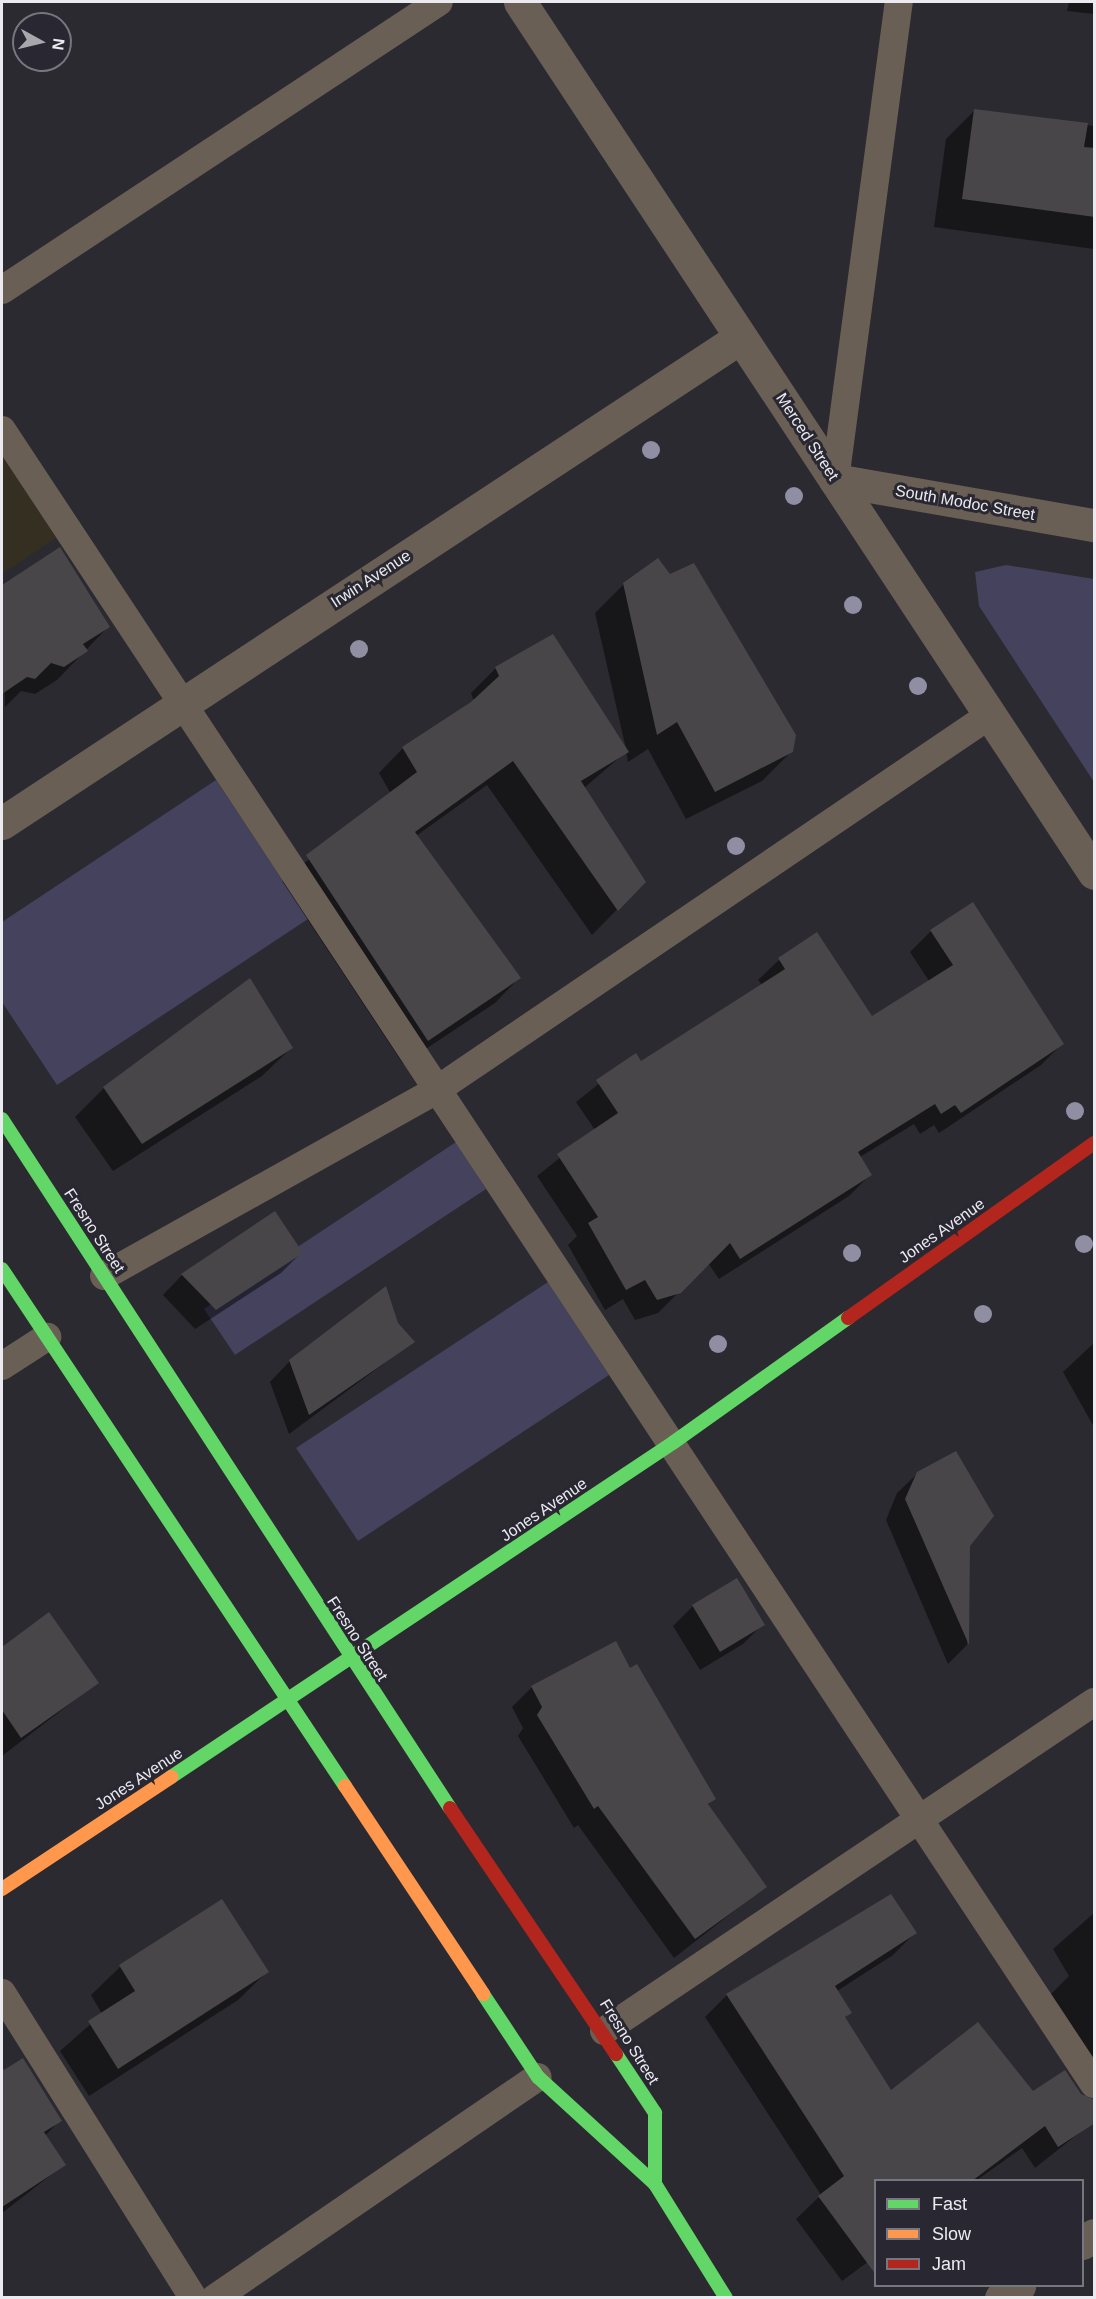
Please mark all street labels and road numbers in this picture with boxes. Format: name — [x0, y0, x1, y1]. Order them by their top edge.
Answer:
street label: Merced Street — [772, 390, 842, 484]
street label: South Modoc Street — [894, 481, 1036, 525]
street label: Irwin Avenue — [327, 546, 415, 612]
street label: Fresno Street — [60, 1185, 128, 1277]
street label: Jones Avenue — [895, 1194, 989, 1268]
street label: Jones Avenue — [497, 1474, 591, 1546]
street label: Fresno Street — [323, 1593, 391, 1685]
street label: Jones Avenue — [91, 1743, 187, 1815]
street label: Fresno Street — [595, 1996, 663, 2088]

